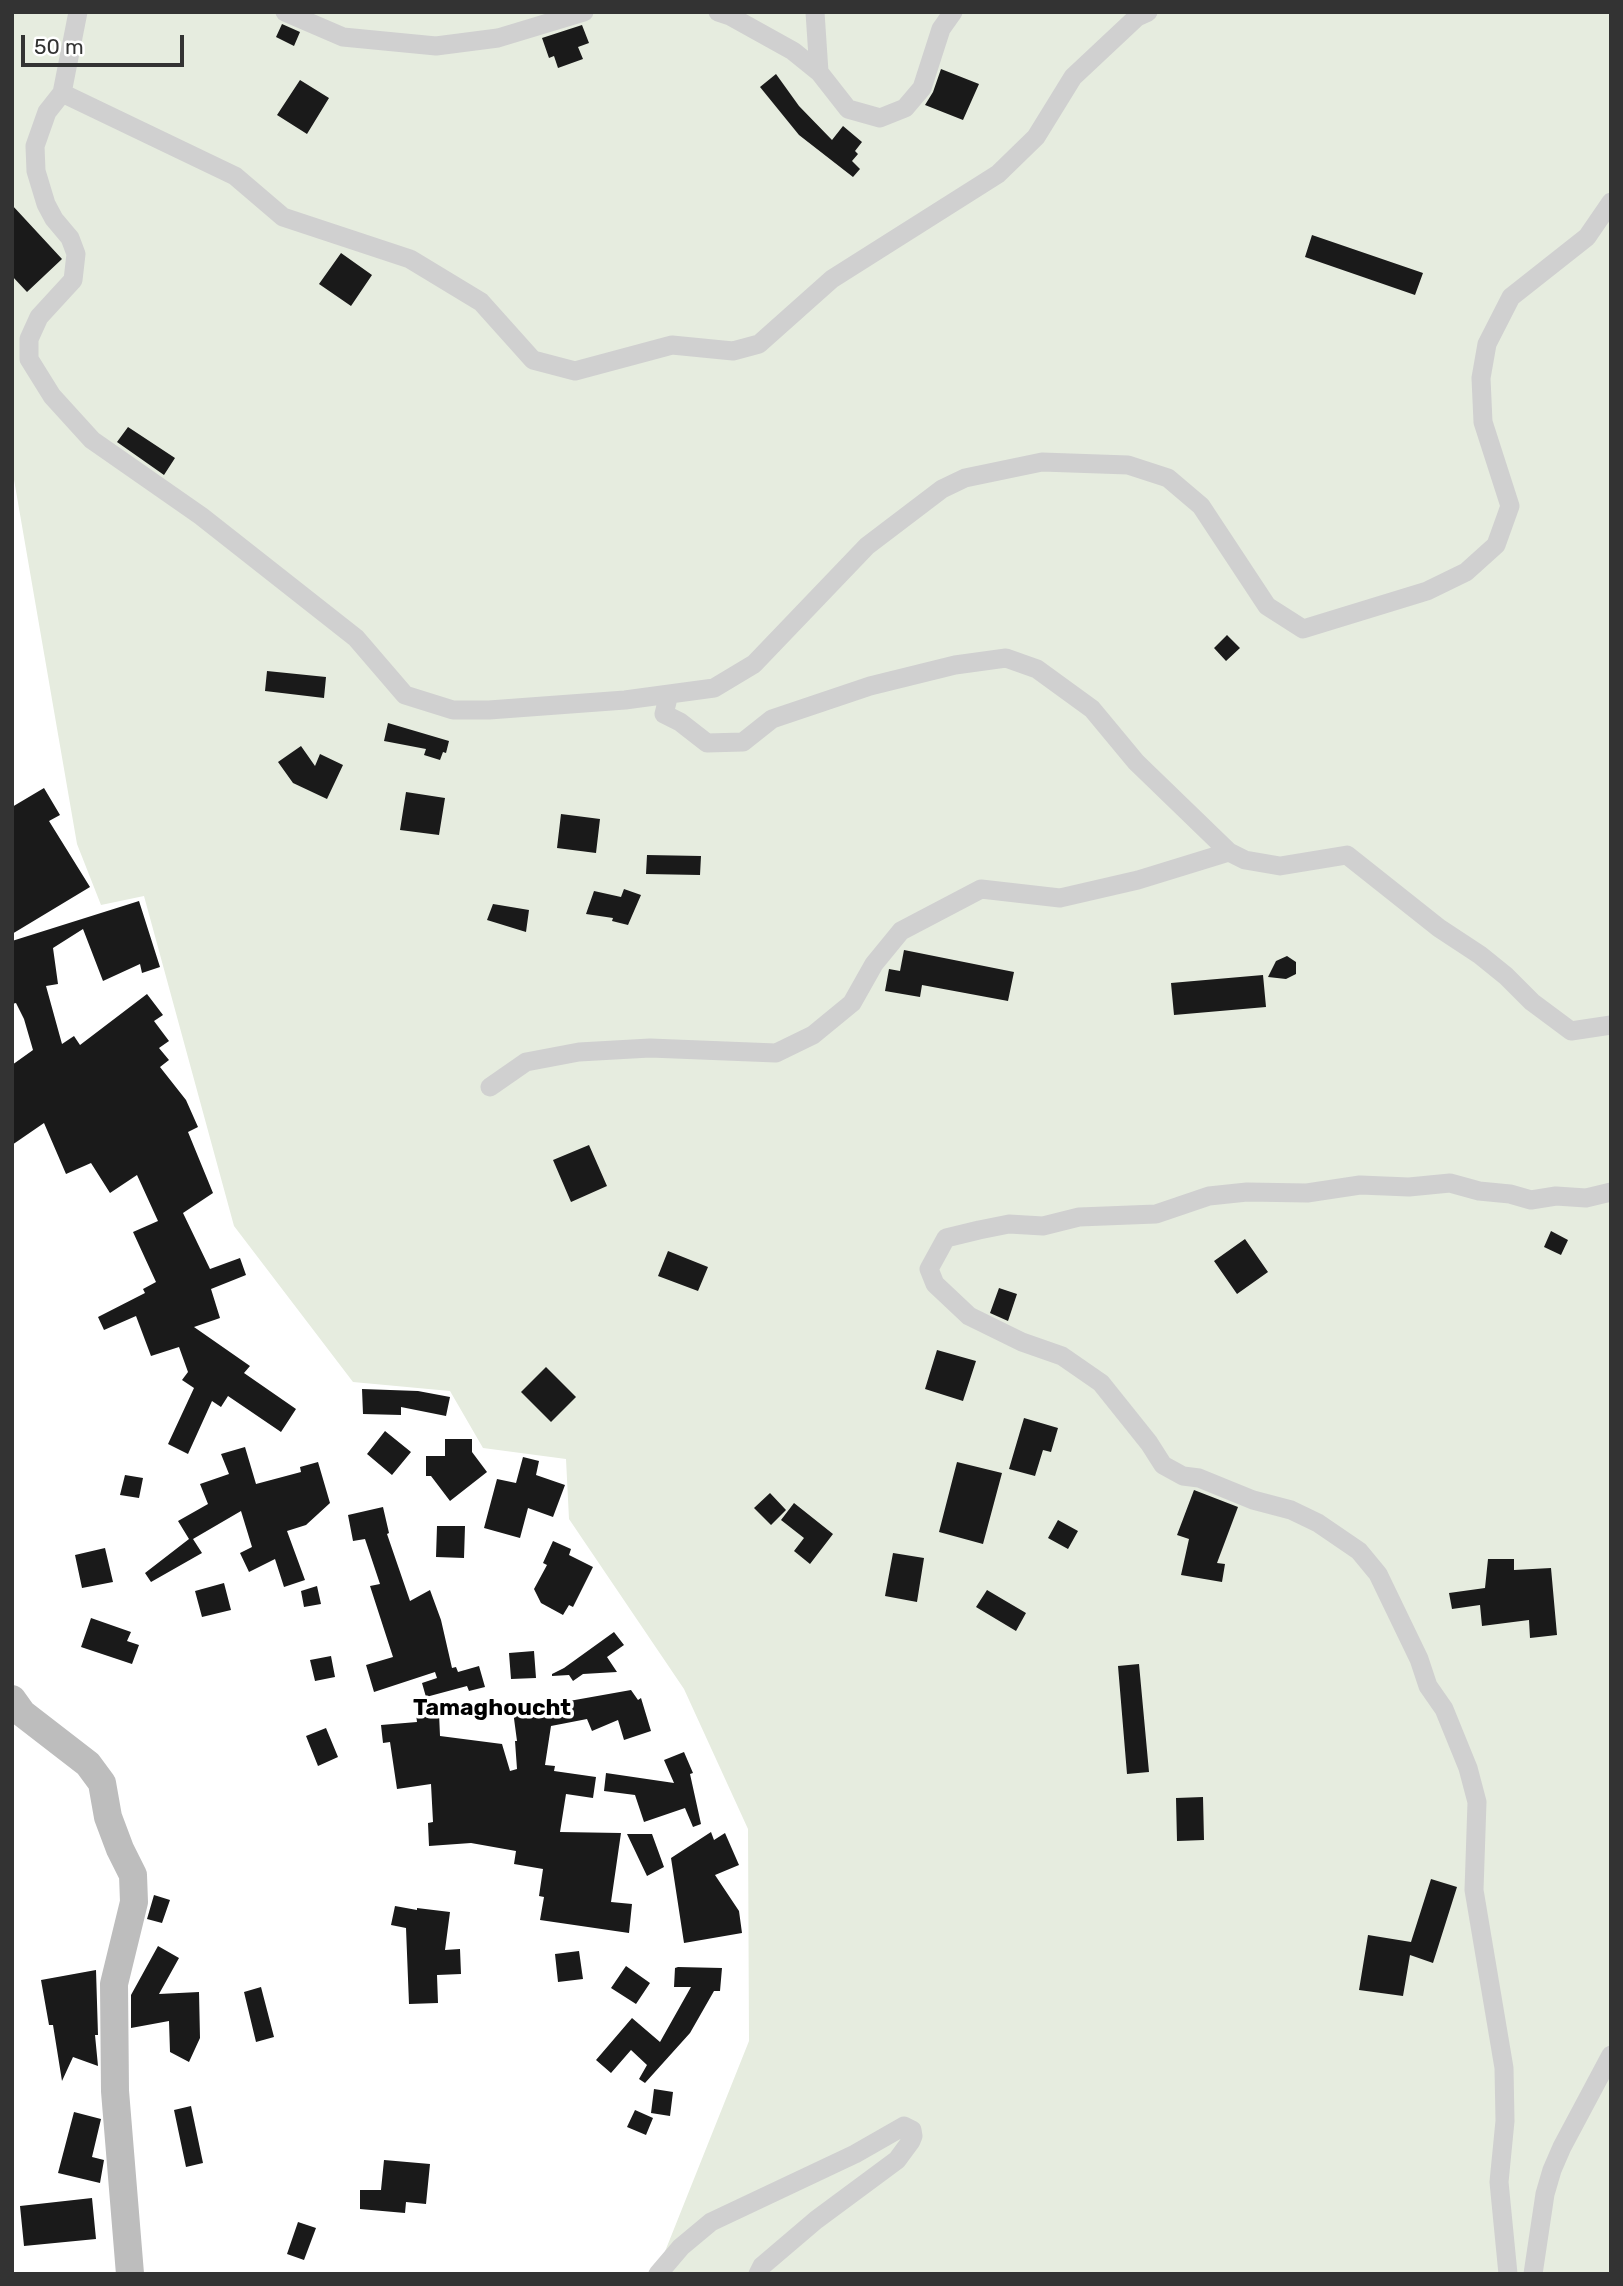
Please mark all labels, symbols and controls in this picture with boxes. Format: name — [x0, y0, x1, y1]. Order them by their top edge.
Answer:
scale bar — [24, 21, 187, 65]
text: 50 m — [34, 34, 84, 59]
district label: Tamaghoucht — [413, 1694, 571, 1722]

